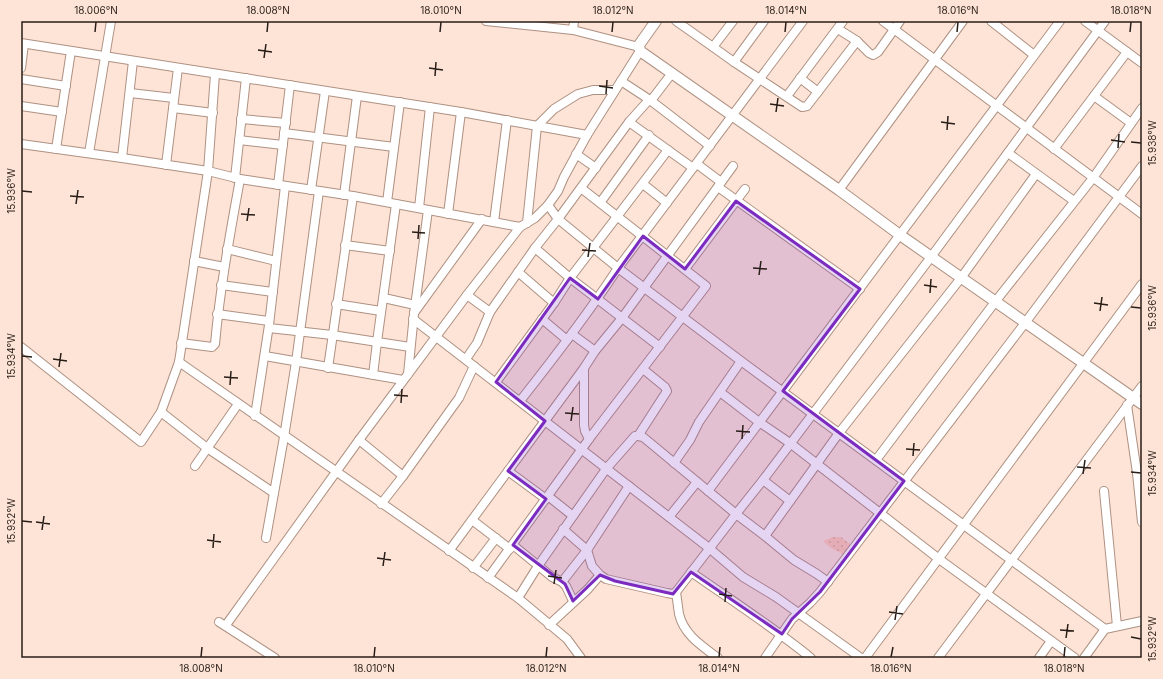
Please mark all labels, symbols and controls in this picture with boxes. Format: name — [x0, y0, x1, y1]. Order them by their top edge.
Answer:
text: 18.006°N — [74, 4, 118, 16]
text: 18.008°N — [246, 4, 290, 16]
text: 18.010°N — [420, 4, 462, 16]
text: 18.012°N — [592, 4, 634, 16]
text: 18.014°N — [765, 4, 807, 16]
text: 18.016°N — [937, 4, 979, 16]
text: 18.018°N — [1110, 4, 1152, 16]
text: 15.938°W — [1146, 120, 1158, 166]
text: 15.936°W — [5, 168, 17, 214]
text: 15.936°W — [1146, 285, 1158, 331]
text: 15.934°W — [5, 333, 17, 379]
text: 15.934°W — [1146, 450, 1158, 496]
text: 15.932°W — [5, 498, 17, 544]
text: 15.932°W — [1146, 616, 1158, 662]
text: 18.008°N — [179, 662, 223, 674]
text: 18.010°N — [353, 662, 395, 674]
text: 18.012°N — [525, 662, 567, 674]
text: 18.014°N — [698, 662, 740, 674]
text: 18.016°N — [870, 662, 912, 674]
text: 18.018°N — [1043, 662, 1085, 674]

